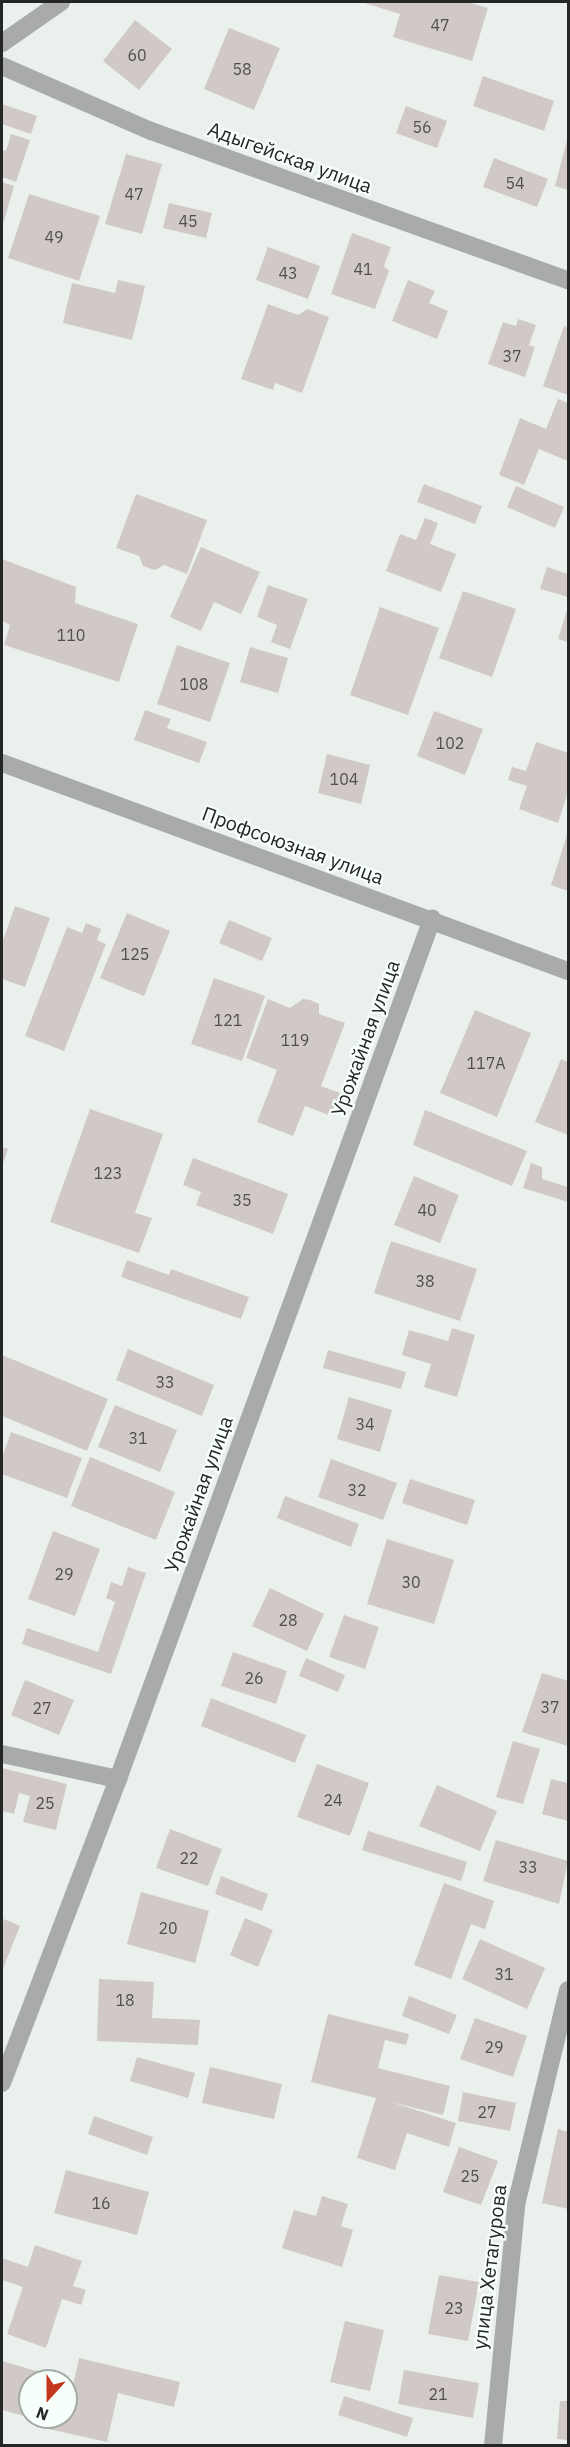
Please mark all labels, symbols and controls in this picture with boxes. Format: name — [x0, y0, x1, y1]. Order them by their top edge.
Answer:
house number: 47 — [430, 15, 450, 35]
house number: 60 — [127, 45, 147, 65]
house number: 58 — [232, 59, 252, 79]
street label: Адыгейская улица — [205, 116, 375, 198]
house number: 56 — [412, 117, 432, 137]
house number: 54 — [505, 173, 525, 193]
house number: 47 — [124, 184, 144, 204]
house number: 45 — [178, 211, 198, 231]
house number: 49 — [44, 227, 64, 247]
house number: 41 — [353, 259, 373, 279]
house number: 43 — [278, 263, 298, 283]
house number: 37 — [502, 346, 522, 366]
house number: 110 — [57, 625, 85, 645]
house number: 108 — [180, 674, 208, 694]
house number: 102 — [436, 733, 464, 753]
house number: 104 — [330, 769, 358, 789]
street label: Профсоюзная улица — [199, 801, 387, 889]
house number: 125 — [121, 944, 149, 964]
street label: Урожайная улица — [326, 957, 404, 1119]
house number: 121 — [214, 1010, 242, 1030]
house number: 119 — [281, 1030, 309, 1050]
house number: 117А — [466, 1053, 506, 1073]
house number: 123 — [94, 1163, 122, 1183]
house number: 35 — [232, 1190, 252, 1210]
house number: 40 — [417, 1200, 437, 1220]
house number: 38 — [415, 1271, 435, 1291]
house number: 33 — [155, 1372, 175, 1392]
street label: Урожайная улица — [159, 1413, 237, 1575]
house number: 34 — [355, 1414, 375, 1434]
house number: 31 — [128, 1428, 148, 1448]
house number: 32 — [347, 1480, 367, 1500]
house number: 29 — [54, 1564, 74, 1584]
house number: 30 — [401, 1572, 421, 1592]
house number: 28 — [278, 1610, 298, 1630]
house number: 26 — [244, 1668, 264, 1688]
house number: 37 — [540, 1697, 560, 1717]
house number: 27 — [32, 1698, 52, 1718]
house number: 24 — [323, 1790, 343, 1810]
house number: 25 — [35, 1793, 55, 1813]
house number: 22 — [179, 1848, 199, 1868]
house number: 33 — [518, 1857, 538, 1877]
house number: 20 — [158, 1918, 178, 1938]
house number: 31 — [494, 1964, 514, 1984]
house number: 18 — [115, 1990, 135, 2010]
house number: 29 — [484, 2037, 504, 2057]
house number: 27 — [477, 2102, 497, 2122]
house number: 25 — [460, 2166, 480, 2186]
street label: улица Хетагурова — [467, 2183, 511, 2351]
house number: 16 — [91, 2193, 111, 2213]
house number: 23 — [444, 2298, 464, 2318]
north arrow — [18, 2369, 78, 2429]
house number: 21 — [428, 2384, 448, 2404]
text: N — [33, 2403, 51, 2425]

